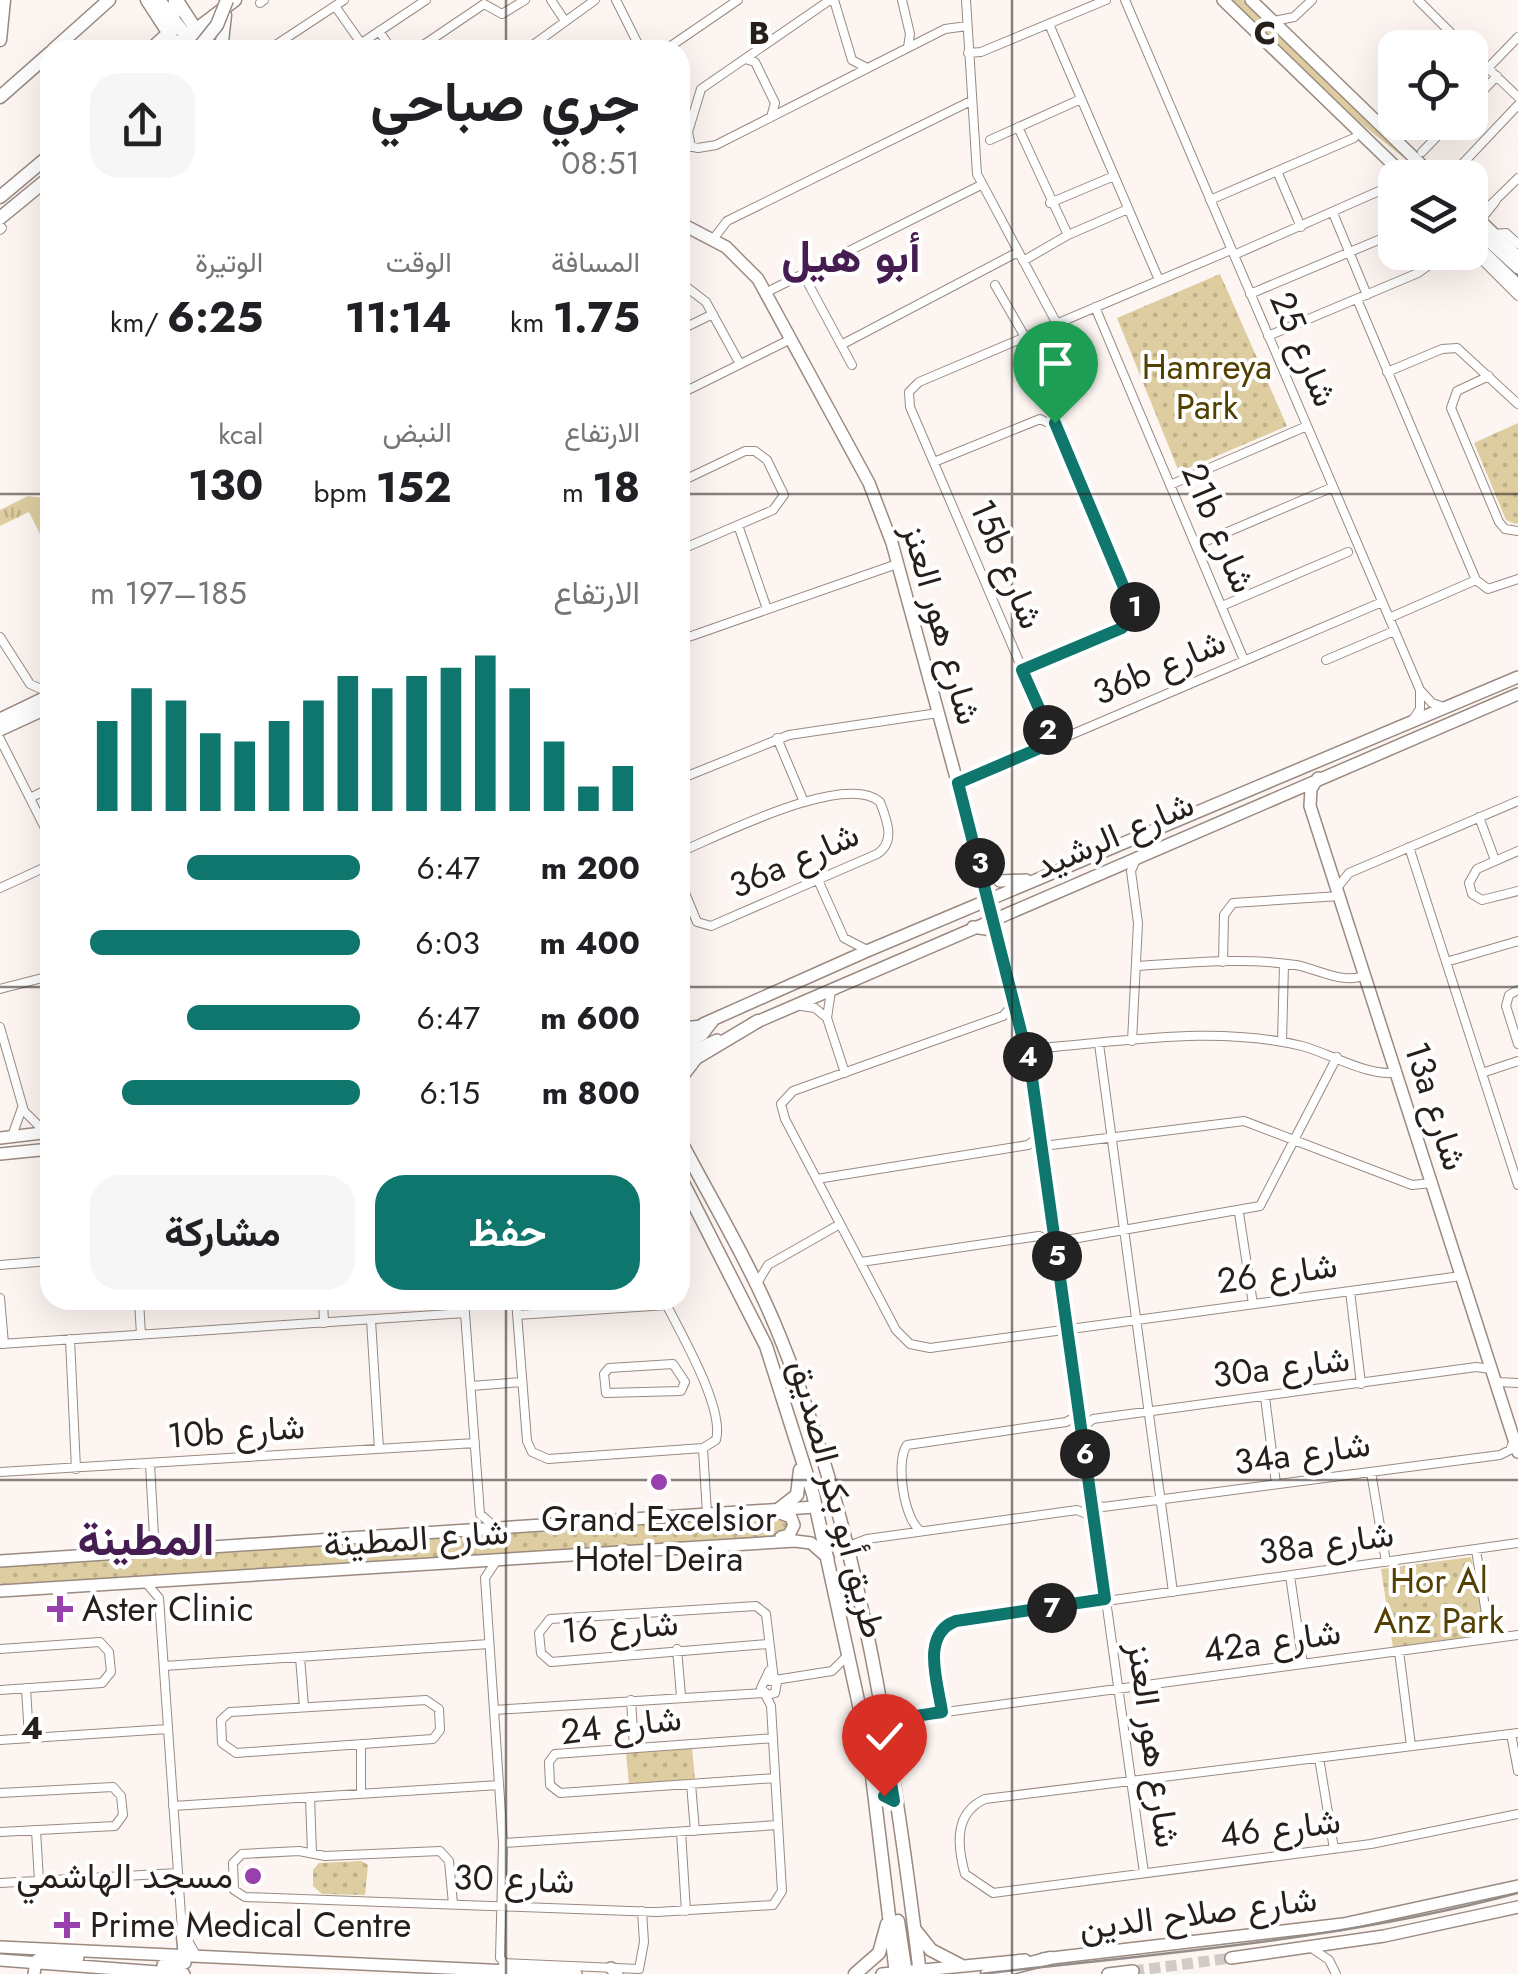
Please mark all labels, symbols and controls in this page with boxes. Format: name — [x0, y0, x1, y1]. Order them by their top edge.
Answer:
text: B — [748, 10, 770, 56]
text: C — [1254, 10, 1276, 56]
map controls — [1378, 30, 1488, 270]
button: locate — [1378, 30, 1488, 140]
text: جري صباحي — [370, 62, 640, 142]
button: share — [90, 73, 195, 178]
text: 08:51 — [561, 140, 640, 186]
button: layers — [1378, 160, 1488, 270]
district label: أبو هيل — [781, 224, 921, 289]
text: الوتيرة — [195, 242, 263, 283]
text: الوقت — [386, 242, 452, 283]
text: المسافة — [551, 242, 640, 283]
street label: شارع 25 — [1257, 284, 1351, 414]
text: 6:25 — [167, 287, 263, 348]
text: 11:14 — [345, 287, 452, 348]
text: 1.75 — [553, 287, 640, 348]
text: /km — [110, 302, 167, 343]
text: km — [510, 302, 553, 343]
pin — [1013, 321, 1098, 424]
icon: arrive — [1028, 336, 1083, 391]
park label: Hamreya Park — [1142, 342, 1272, 432]
text: النبض — [382, 412, 452, 453]
text: الارتفاع — [564, 412, 640, 453]
text: kcal — [218, 414, 263, 455]
text: 130 — [188, 455, 263, 516]
street label: 21b شارع — [1169, 455, 1269, 601]
text: 152 — [376, 457, 452, 518]
text: 18 — [592, 457, 640, 518]
text: bpm — [313, 472, 376, 513]
text: m — [562, 472, 592, 513]
street label: 15b شارع — [957, 491, 1057, 637]
street label: شارع هور العنز — [889, 517, 995, 730]
text: 185–197 m — [90, 570, 247, 616]
text: الارتفاع — [553, 570, 640, 616]
pin: 1 — [1110, 582, 1160, 632]
text: 1 — [1128, 586, 1142, 627]
street label: 36b شارع — [1085, 617, 1233, 717]
pin: 2 — [1023, 705, 1073, 755]
text: 2 — [1039, 709, 1057, 750]
street label: شارع الرشيد — [1027, 779, 1201, 891]
street label: 36a شارع — [721, 809, 867, 911]
pin: 3 — [955, 838, 1005, 888]
text: 3 — [971, 842, 989, 883]
text: 6:47 — [417, 845, 480, 891]
text: 200 m — [541, 845, 640, 891]
text: 6:03 — [415, 920, 480, 966]
text: 400 m — [539, 920, 640, 966]
text: 6:47 — [417, 995, 480, 1041]
text: 600 m — [540, 995, 640, 1041]
pin: 4 — [1003, 1032, 1053, 1082]
street label: 13a شارع — [1392, 1035, 1480, 1177]
text: 4 — [1018, 1036, 1038, 1077]
text: 6:15 — [420, 1070, 480, 1116]
text: 800 m — [542, 1070, 640, 1116]
button: مشاركة — [90, 1175, 355, 1290]
button: حفظ — [375, 1175, 640, 1290]
pin: 5 — [1032, 1231, 1082, 1281]
text: 5 — [1048, 1235, 1066, 1276]
street label: شارع 26 — [1214, 1240, 1340, 1306]
street label: 30a شارع — [1210, 1334, 1352, 1400]
street label: طريق أبو بكر الصديق — [777, 1354, 899, 1644]
street label: 10b شارع — [166, 1401, 306, 1461]
street label: 34a شارع — [1231, 1419, 1373, 1487]
pin: 6 — [1060, 1429, 1110, 1479]
text: 6 — [1076, 1433, 1094, 1474]
marker: Grand Excelsior Hotel Deira — [648, 1471, 670, 1493]
place label: Grand Excelsior Hotel Deira — [541, 1494, 777, 1584]
district label: المطينة — [78, 1507, 214, 1572]
street label: شارع المطينة — [322, 1507, 510, 1569]
street label: 38a شارع — [1255, 1509, 1397, 1577]
park label: Hor Al Anz Park — [1374, 1556, 1505, 1646]
pin: 7 — [1027, 1583, 1077, 1633]
place label: Aster Clinic — [82, 1584, 253, 1634]
text: 7 — [1044, 1587, 1060, 1628]
marker: Aster Clinic — [47, 1596, 73, 1622]
street label: شارع 16 — [560, 1598, 680, 1656]
street label: 42a شارع — [1200, 1607, 1344, 1675]
street label: شارع هور العنز — [1115, 1638, 1193, 1851]
street label: شارع 24 — [558, 1693, 684, 1757]
pin — [842, 1694, 927, 1797]
text: 4 — [21, 1705, 43, 1751]
icon: check — [857, 1709, 912, 1764]
street label: شارع 46 — [1217, 1796, 1343, 1860]
place label: مسجد الهاشمي — [16, 1851, 233, 1905]
street label: شارع 30 — [453, 1852, 575, 1906]
marker: مسجد الهاشمي — [242, 1865, 264, 1887]
street label: شارع صلاح الدين — [1076, 1874, 1320, 1952]
place label: Prime Medical Centre — [90, 1900, 411, 1950]
marker: Prime Medical Centre — [54, 1912, 80, 1938]

